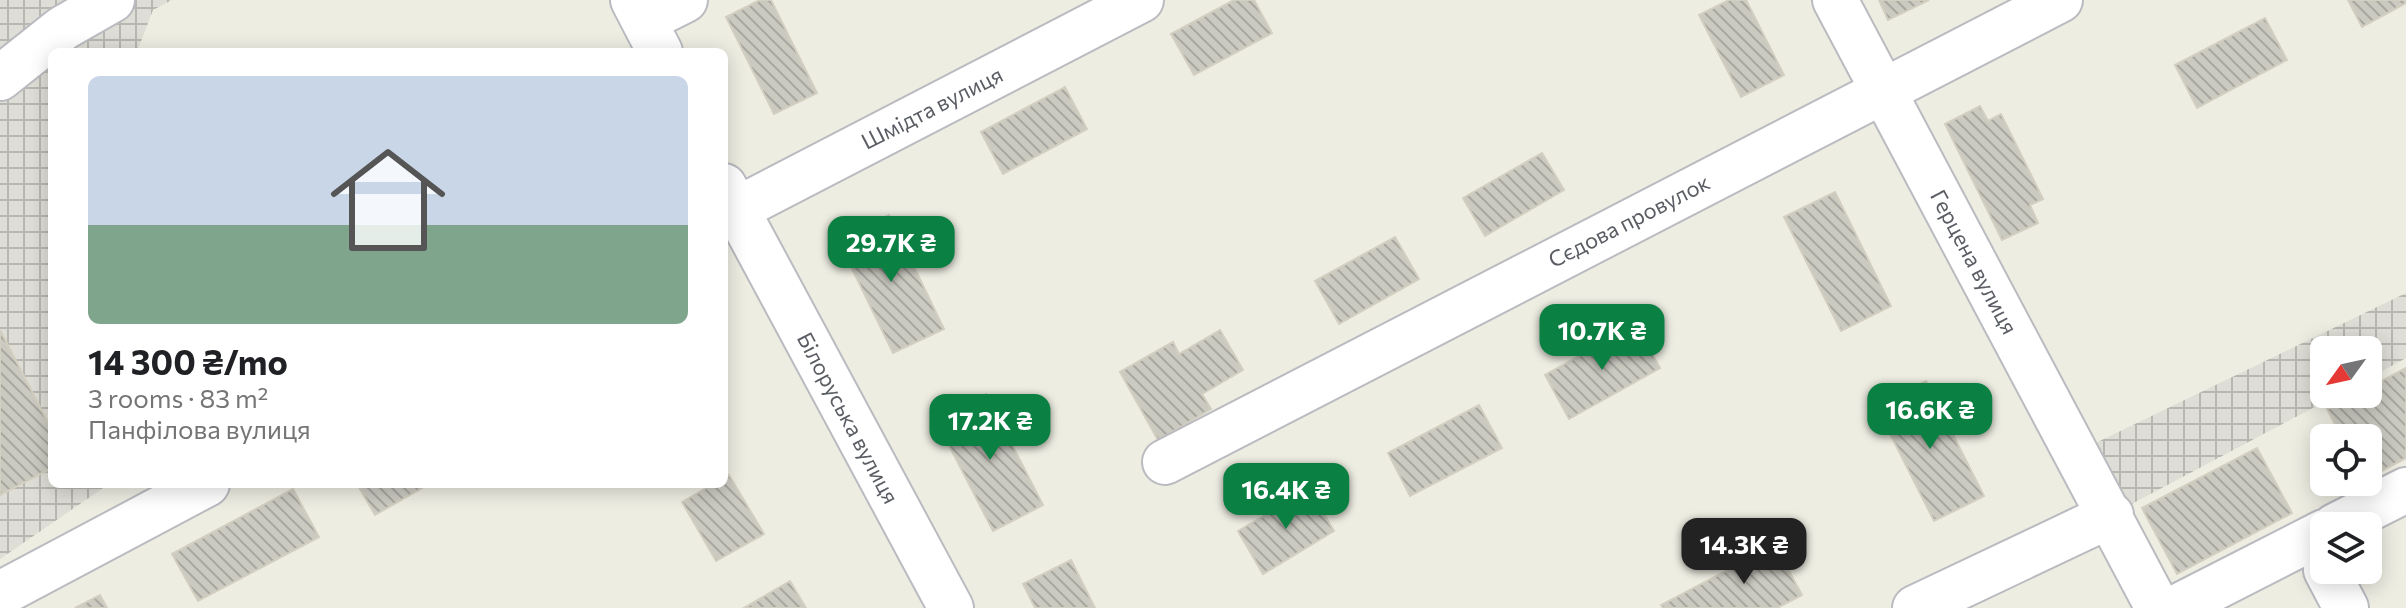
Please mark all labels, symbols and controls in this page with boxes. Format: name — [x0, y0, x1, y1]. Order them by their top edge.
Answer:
street label: Шмідта вулиця — [857, 60, 1007, 155]
icon: home — [316, 128, 460, 272]
street label: Сєдова провулок — [1543, 168, 1714, 273]
street label: Герцена вулиця — [1925, 185, 2024, 339]
pin: 29.7K ₴ — [817, 216, 965, 284]
text: 29.7K ₴ — [846, 226, 936, 257]
pin: 10.7K ₴ — [1528, 304, 1676, 372]
text: 10.7K ₴ — [1557, 314, 1647, 345]
street label: Білоруська вулиця — [792, 327, 905, 508]
north arrow — [2310, 336, 2382, 408]
map controls — [2310, 336, 2382, 584]
text: 14 300 ₴/mo — [88, 340, 288, 382]
text: 3 rooms · 83 m² — [88, 382, 268, 413]
pin: 16.6K ₴ — [1856, 383, 2004, 451]
text: 16.6K ₴ — [1885, 393, 1975, 424]
pin: 17.2K ₴ — [916, 394, 1064, 462]
text: 17.2K ₴ — [947, 404, 1033, 435]
text: Панфілова вулиця — [88, 413, 311, 444]
button: locate — [2310, 424, 2382, 496]
pin: 16.4K ₴ — [1212, 463, 1360, 531]
text: 16.4K ₴ — [1241, 473, 1331, 504]
button: layers — [2310, 512, 2382, 584]
pin: 14.3K ₴ — [1670, 518, 1818, 586]
text: 14.3K ₴ — [1699, 528, 1789, 559]

